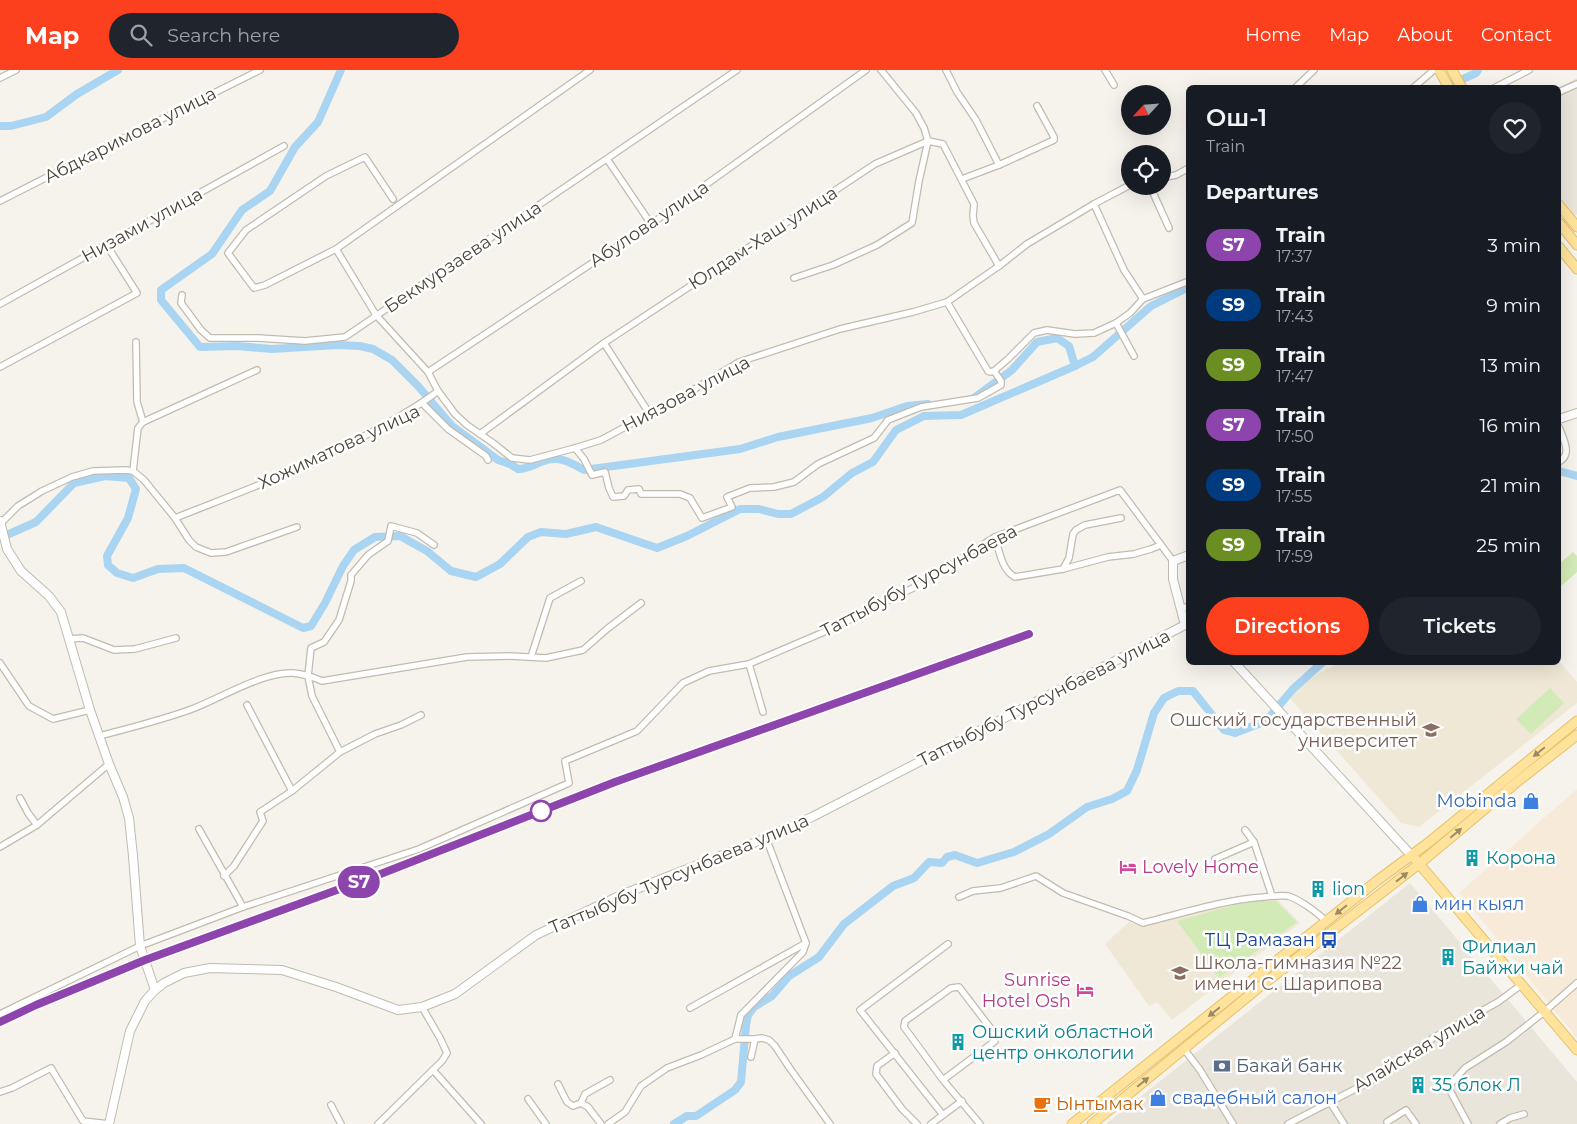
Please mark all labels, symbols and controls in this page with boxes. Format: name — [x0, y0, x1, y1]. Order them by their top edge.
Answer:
search box — [109, 13, 459, 58]
text: Map — [25, 21, 79, 50]
icon: search — [127, 21, 155, 49]
text: Search here — [167, 24, 280, 47]
text: Home — [1245, 24, 1301, 46]
text: Map — [1329, 24, 1369, 46]
text: About — [1397, 24, 1453, 46]
text: Contact — [1481, 24, 1552, 46]
street label: Абдкаримова улица — [40, 82, 220, 188]
north arrow — [1121, 85, 1171, 135]
map controls — [1121, 85, 1171, 195]
button: heart — [1489, 102, 1541, 154]
text: Ош-1 — [1206, 103, 1267, 132]
text: Train — [1206, 137, 1245, 156]
button: locate — [1121, 145, 1171, 195]
street label: Абулова улица — [585, 176, 713, 272]
text: Departures — [1206, 181, 1318, 204]
street label: Юлдам-Хаш улица — [684, 182, 842, 294]
street label: Низами улица — [78, 183, 206, 267]
street label: Бекмурзаева улица — [380, 196, 546, 318]
text: Train — [1276, 224, 1326, 247]
text: S7 — [1222, 234, 1245, 256]
text: 3 min — [1487, 234, 1541, 257]
text: 17:37 — [1276, 247, 1313, 266]
text: Train — [1276, 284, 1326, 307]
text: S9 — [1222, 294, 1245, 316]
text: 9 min — [1486, 294, 1541, 317]
text: 17:43 — [1276, 307, 1314, 326]
text: Train — [1276, 344, 1326, 367]
street label: Ниязова улица — [618, 351, 754, 437]
text: S9 — [1222, 354, 1245, 376]
text: 13 min — [1480, 354, 1541, 377]
text: 17:47 — [1276, 367, 1313, 386]
street label: Хожиматова улица — [255, 400, 423, 494]
text: Train — [1276, 404, 1326, 427]
text: S7 — [1222, 414, 1245, 436]
text: 16 min — [1479, 414, 1541, 437]
text: 17:50 — [1276, 427, 1314, 446]
text: Train — [1276, 464, 1326, 487]
text: S9 — [1222, 474, 1245, 496]
text: 21 min — [1480, 474, 1541, 497]
text: 17:55 — [1276, 487, 1312, 506]
street label: Таттыбубу Турсунбаева — [817, 520, 1021, 642]
text: Train — [1276, 524, 1326, 547]
text: S9 — [1222, 534, 1245, 556]
text: 25 min — [1476, 534, 1541, 557]
text: 17:59 — [1276, 547, 1313, 566]
button: Directions — [1206, 597, 1369, 655]
button: Tickets — [1379, 597, 1541, 655]
street label: Таттыбубу Турсунбаева улица — [914, 625, 1174, 771]
place label: Ошский государственный университет — [1170, 709, 1417, 752]
school or university icon: Ошский государственный университет — [1421, 720, 1441, 740]
one-way arrow — [1533, 746, 1546, 757]
place label: Mobinda — [1436, 790, 1517, 812]
shop icon: Mobinda — [1521, 791, 1541, 811]
unlabelled marker — [530, 800, 552, 822]
street label: Таттыбубу Турсунбаева улица — [546, 809, 812, 939]
one-way arrow — [1449, 827, 1462, 838]
place label: Корона — [1486, 847, 1556, 869]
building icon: Корона — [1462, 848, 1482, 868]
place label: Lovely Home — [1142, 856, 1259, 878]
hotel icon: Lovely Home — [1118, 857, 1138, 877]
line badge: S7 — [336, 866, 382, 898]
text: S7 — [348, 871, 370, 893]
one-way arrow — [1396, 871, 1409, 882]
place label: lion — [1332, 878, 1365, 900]
building icon: lion — [1308, 879, 1328, 899]
place label: мин кыял — [1434, 893, 1524, 915]
shop icon: мин кыял — [1410, 894, 1430, 914]
one-way arrow — [1334, 905, 1347, 916]
place label: ТЦ Рамазан — [1205, 929, 1315, 951]
bus stop icon: ТЦ Рамазан — [1319, 930, 1339, 950]
place label: Филиал Байжи чай — [1462, 936, 1564, 979]
building icon: Филиал Байжи чай — [1438, 947, 1458, 967]
place label: Школа-гимназия №22 имени С. Шарипова — [1194, 952, 1402, 995]
school or university icon: Школа-гимназия №22 имени С. Шарипова — [1170, 963, 1190, 983]
place label: Sunrise Hotel Osh — [982, 969, 1071, 1012]
hotel icon: Sunrise Hotel Osh — [1075, 980, 1095, 1000]
street label: Алайская улица — [1349, 1001, 1489, 1097]
one-way arrow — [1208, 1007, 1221, 1018]
place label: Ошский областной центр онкологии — [972, 1021, 1154, 1064]
building icon: Ошский областной центр онкологии — [948, 1032, 968, 1052]
place label: Бакай банк — [1236, 1055, 1343, 1077]
bank icon: Бакай банк — [1212, 1056, 1232, 1076]
place label: 35 блок Л — [1432, 1074, 1521, 1096]
building icon: 35 блок Л — [1408, 1075, 1428, 1095]
one-way arrow — [1137, 1076, 1149, 1088]
place label: свадебный салон — [1172, 1087, 1337, 1109]
shop icon: свадебный салон — [1148, 1088, 1168, 1108]
place label: Ынтымак — [1056, 1093, 1144, 1115]
cafe icon: Ынтымак — [1032, 1094, 1052, 1114]

